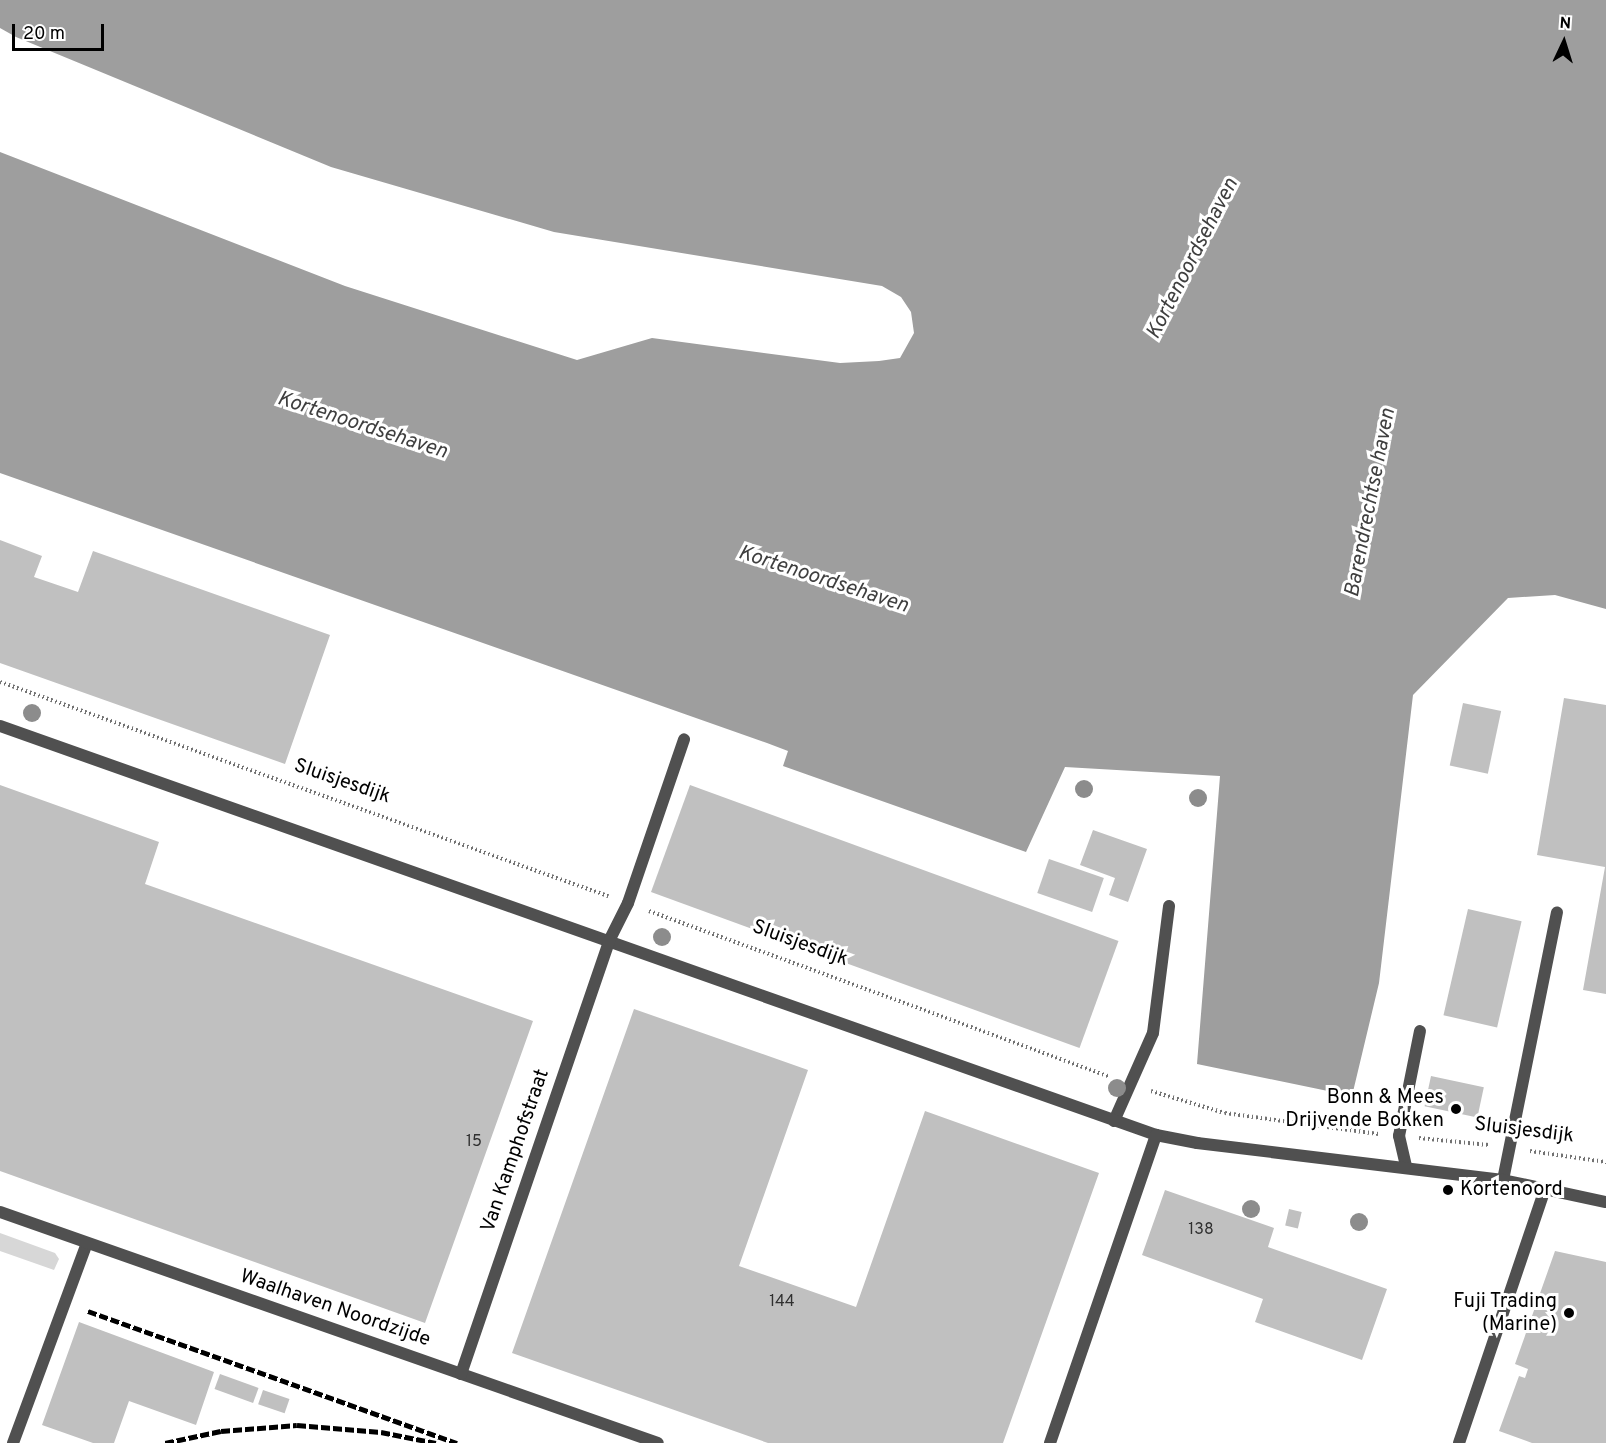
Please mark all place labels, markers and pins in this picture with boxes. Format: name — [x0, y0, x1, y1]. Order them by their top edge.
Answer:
place label: Bonn & Mees Drijvende Bokken — [1285, 1086, 1444, 1133]
marker: Bonn & Mees Drijvende Bokken — [1449, 1102, 1463, 1116]
place label: Kortenoord — [1460, 1178, 1563, 1202]
marker: Kortenoord — [1441, 1183, 1455, 1197]
place label: Fuji Trading (Marine) — [1452, 1290, 1557, 1337]
marker: Fuji Trading (Marine) — [1562, 1306, 1576, 1320]

